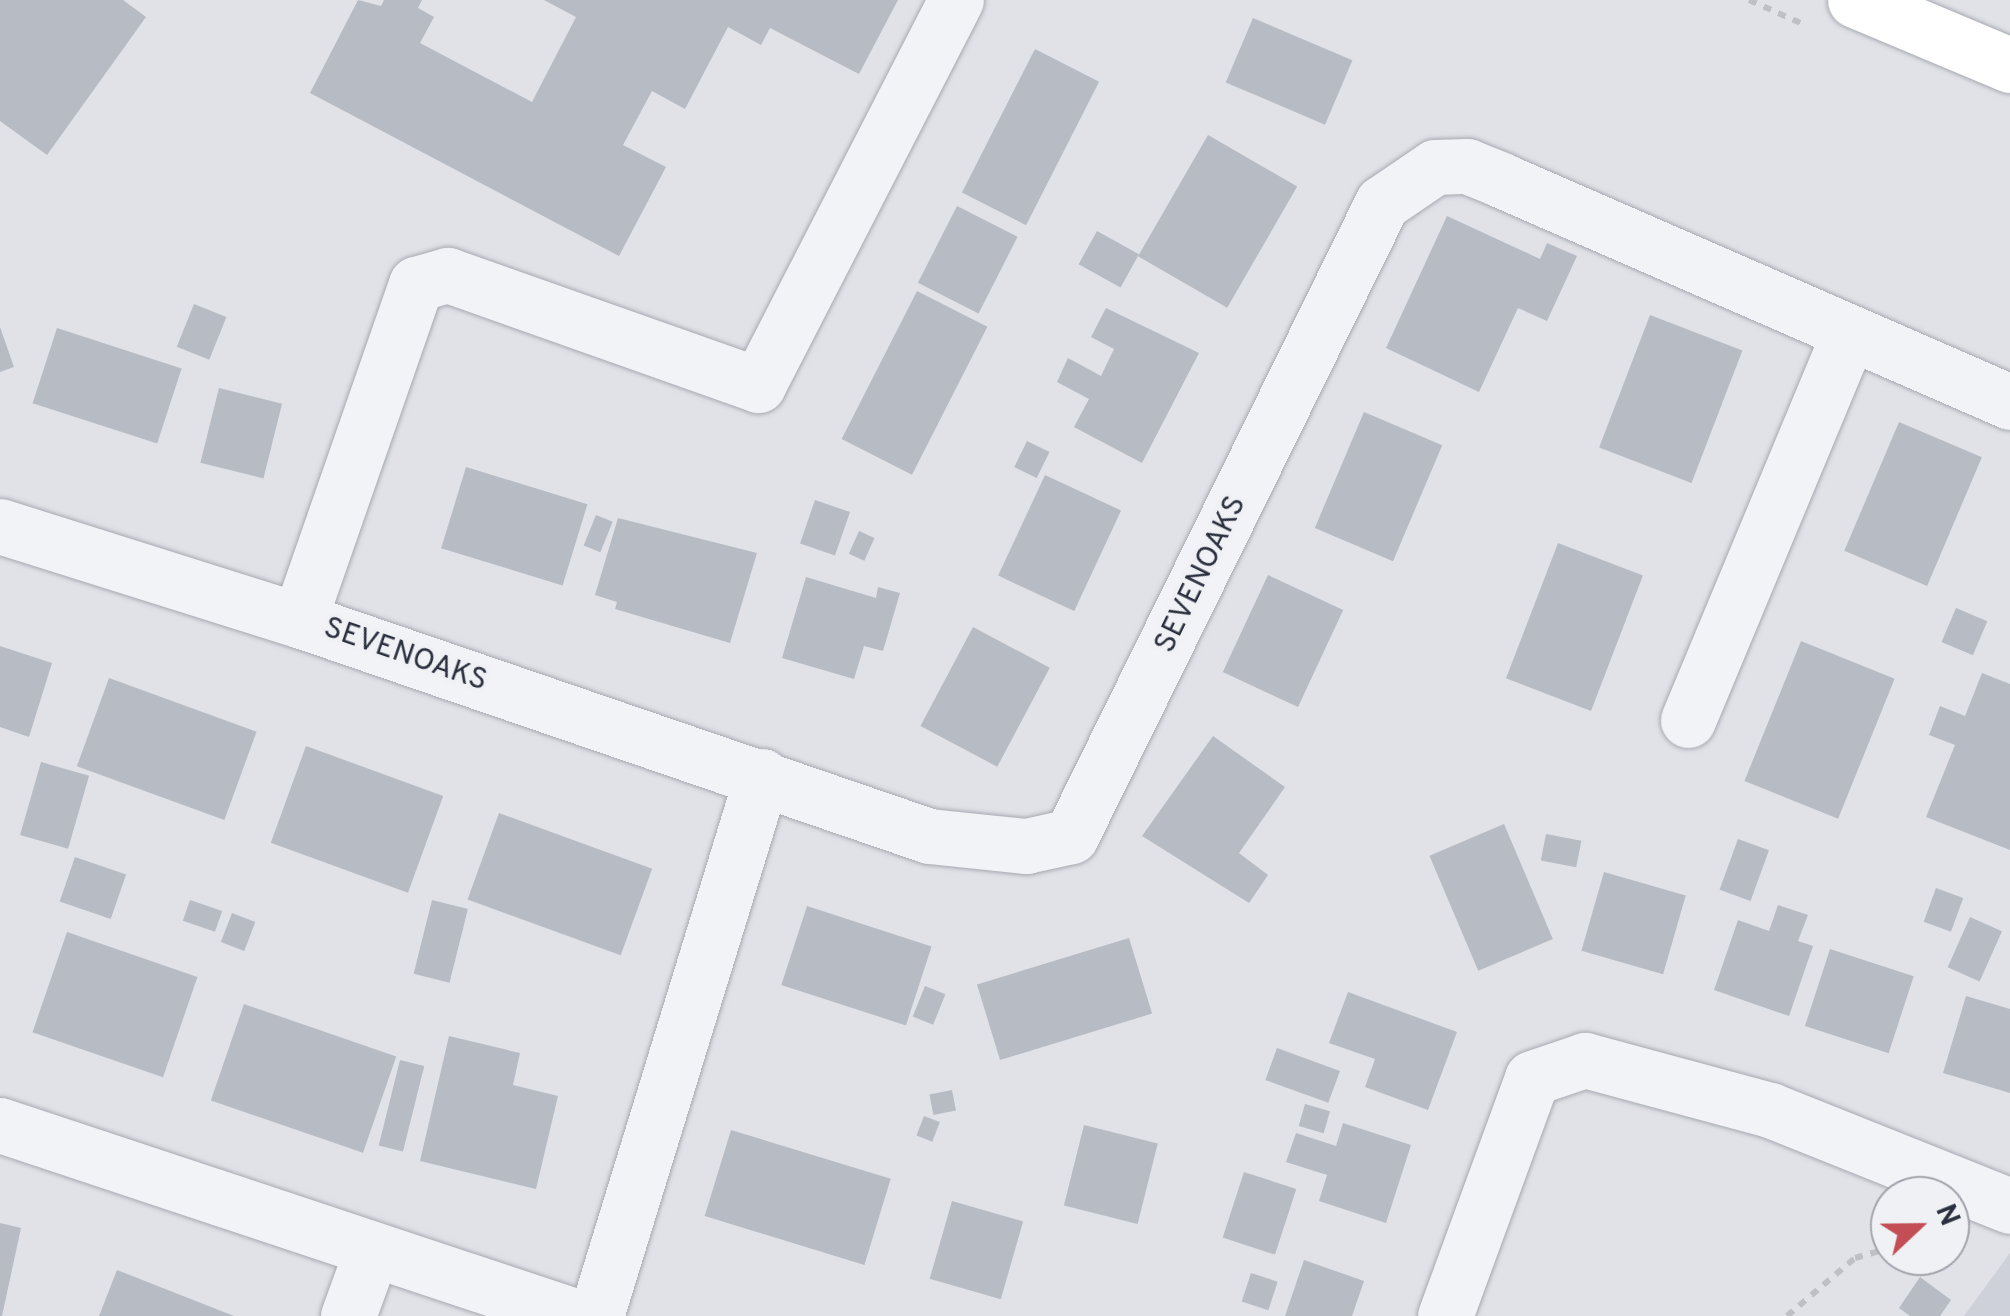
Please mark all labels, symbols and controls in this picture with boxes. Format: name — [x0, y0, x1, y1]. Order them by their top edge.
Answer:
street label: SEVENOAKS — [1148, 490, 1256, 660]
street label: SEVENOAKS — [319, 611, 491, 701]
north arrow — [1870, 1176, 1970, 1276]
text: N — [1926, 1199, 1966, 1232]

